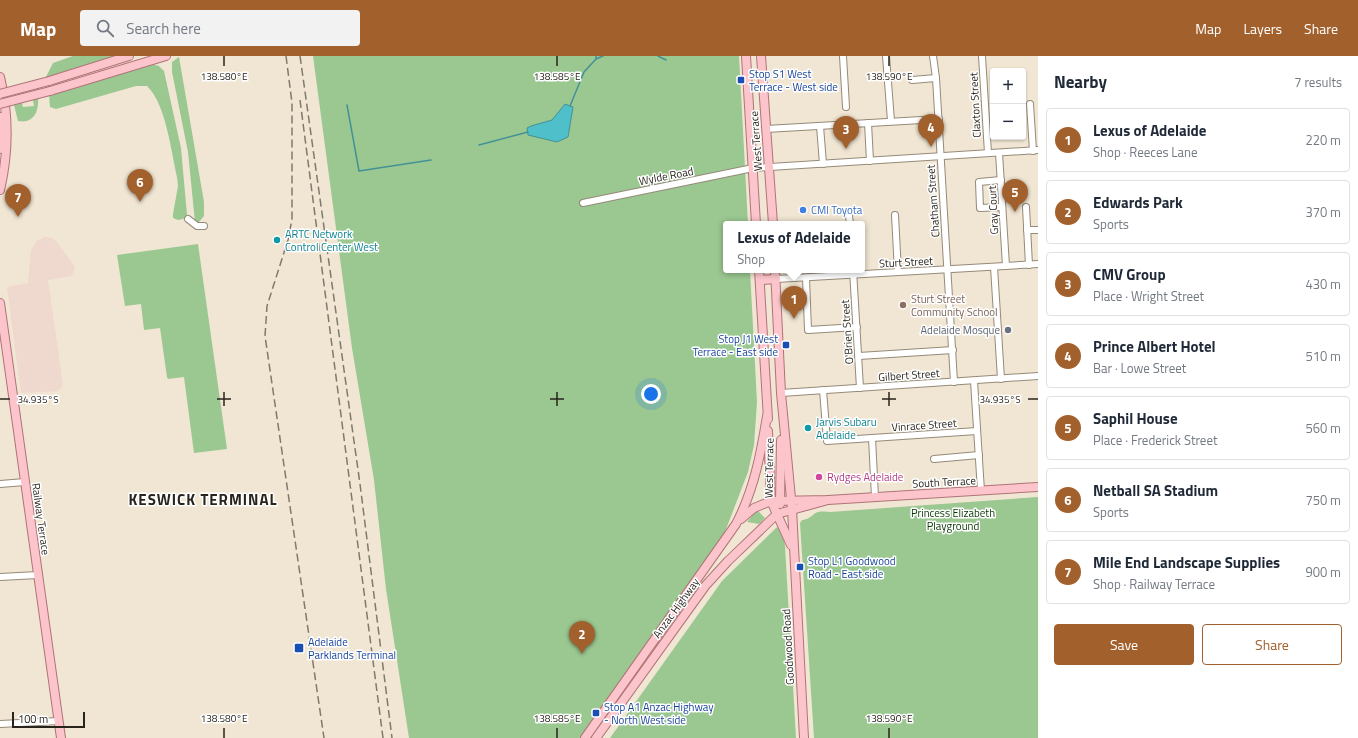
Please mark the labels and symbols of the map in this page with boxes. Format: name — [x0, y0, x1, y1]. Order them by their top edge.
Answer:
place label: Stop S1 West Terrace - West side — [749, 66, 838, 95]
text: 138.580°E — [201, 69, 248, 84]
text: 138.585°E — [534, 69, 581, 84]
text: 138.590°E — [866, 69, 913, 84]
street label: Claxton Street — [965, 72, 985, 138]
marker: Stop S1 West Terrace - West side — [736, 75, 746, 85]
street label: West Terrace — [746, 110, 766, 172]
pin: 4 — [918, 114, 944, 147]
pin: 3 — [833, 116, 859, 149]
street label: Wylde Road — [637, 163, 695, 189]
street label: Chatham Street — [922, 164, 944, 238]
pin: 6 — [127, 169, 153, 202]
pin: 5 — [1002, 179, 1028, 212]
pin: 7 — [5, 184, 31, 217]
street label: Gray Court — [984, 185, 1002, 235]
place label: CMI Toyota — [811, 202, 863, 218]
marker: CMI Toyota — [798, 205, 808, 215]
place label: ARTC Network Control Center West — [285, 226, 378, 255]
marker: ARTC Network Control Center West — [272, 235, 282, 245]
street label: Sturt Street — [879, 253, 934, 271]
pin: 1 — [781, 286, 807, 319]
place label: Sturt Street Community School — [911, 291, 998, 320]
street label: O'Brien Street — [837, 299, 857, 365]
marker: Sturt Street Community School — [898, 300, 908, 310]
place label: Adelaide Mosque — [921, 322, 1000, 338]
marker: Adelaide Mosque — [1003, 325, 1013, 335]
place label: Stop J1 West Terrace - East side — [693, 331, 778, 360]
marker: Stop J1 West Terrace - East side — [781, 340, 791, 350]
street label: Gilbert Street — [878, 365, 940, 385]
your location — [641, 384, 661, 404]
text: 34.935°S — [17, 392, 59, 407]
text: 34.935°S — [979, 392, 1021, 407]
place label: Jarvis Subaru Adelaide — [816, 414, 877, 443]
street label: Vinrace Street — [891, 415, 957, 435]
marker: Jarvis Subaru Adelaide — [803, 423, 813, 433]
street label: West Terrace — [760, 437, 778, 498]
place label: Rydges Adelaide — [827, 469, 904, 485]
marker: Rydges Adelaide — [814, 472, 824, 482]
street label: South Terrace — [912, 472, 977, 492]
street label: Railway Terrace — [28, 482, 54, 556]
district label: KESWICK TERMINAL — [128, 488, 278, 511]
park label: Princess Elizabeth Playground — [911, 505, 995, 534]
place label: Stop L1 Goodwood Road - East side — [808, 553, 896, 582]
marker: Stop L1 Goodwood Road - East side — [795, 562, 805, 572]
street label: Anzac Highway — [649, 574, 704, 641]
street label: Goodwood Road — [778, 608, 798, 685]
pin: 2 — [569, 621, 595, 654]
place label: Adelaide Parklands Terminal — [308, 634, 396, 663]
marker: Adelaide Parklands Terminal — [293, 642, 305, 654]
place label: Stop A1 Anzac Highway - North West side — [604, 699, 714, 728]
marker: Stop A1 Anzac Highway - North West side — [591, 708, 601, 718]
scale bar — [12, 710, 85, 729]
text: 138.580°E — [201, 711, 248, 726]
text: 138.585°E — [534, 711, 581, 726]
text: 138.590°E — [866, 711, 913, 726]

